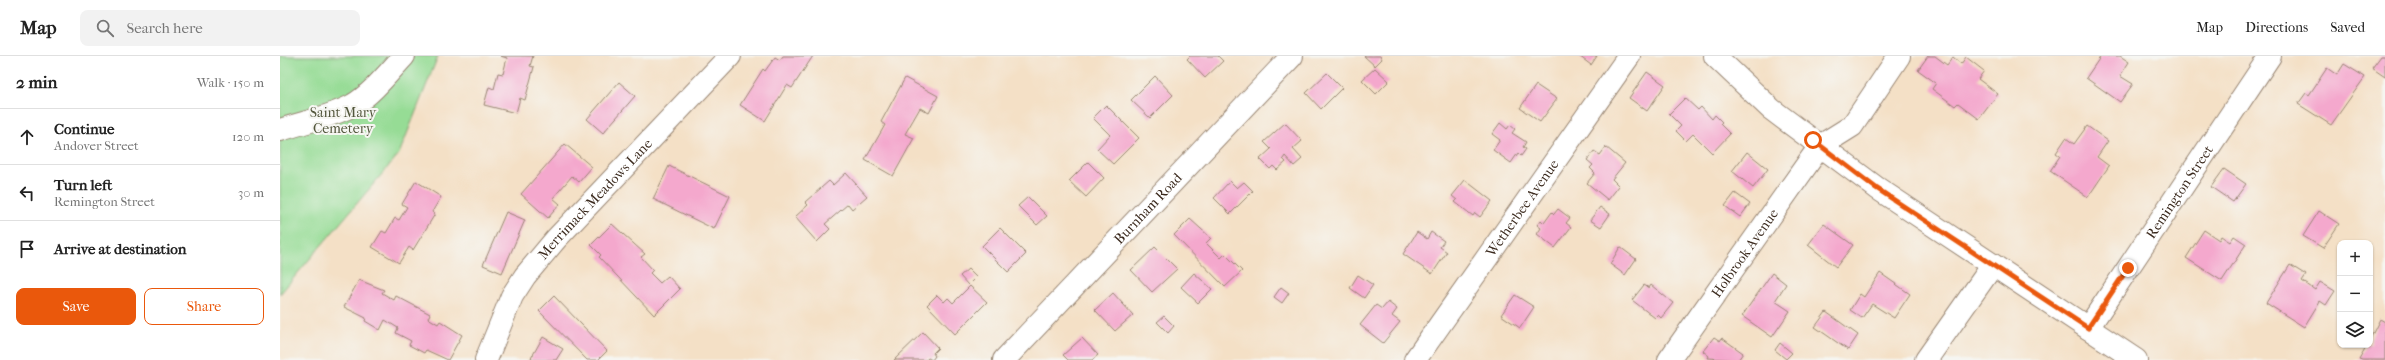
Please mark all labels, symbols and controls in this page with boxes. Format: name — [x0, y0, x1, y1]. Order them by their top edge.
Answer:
search box — [80, 10, 360, 46]
text: Map — [20, 17, 56, 39]
icon: search — [94, 17, 116, 39]
text: Search here — [126, 19, 203, 37]
text: Map — [2196, 19, 2223, 36]
text: Directions — [2245, 19, 2308, 36]
text: Saved — [2330, 19, 2365, 36]
text: 2 min — [16, 72, 57, 92]
text: Walk · 150 m — [197, 75, 264, 90]
park label: Saint Mary Cemetery — [310, 104, 377, 137]
text: Continue — [54, 120, 114, 138]
icon: ahead — [16, 126, 38, 148]
text: 120 m — [232, 129, 264, 144]
route start — [1804, 131, 1822, 149]
street label: Merrimack Meadows Lane — [535, 135, 656, 263]
text: Andover Street — [54, 138, 139, 153]
street label: Remington Street — [2142, 142, 2217, 242]
street label: Wetherbee Avenue — [1482, 156, 1563, 261]
street label: Burnham Road — [1111, 169, 1186, 248]
text: Turn left — [54, 176, 112, 194]
icon: left — [16, 182, 38, 204]
text: 30 m — [238, 185, 264, 200]
text: Remington Street — [54, 194, 155, 209]
street label: Holbrook Avenue — [1708, 206, 1782, 301]
icon: arrive — [16, 238, 38, 260]
text: Arrive at destination — [54, 240, 186, 258]
map controls — [2337, 240, 2373, 348]
button: + — [2337, 240, 2373, 276]
route end — [2119, 259, 2137, 277]
button: − — [2337, 276, 2373, 312]
button: Save — [16, 288, 136, 325]
button: Share — [144, 288, 264, 325]
button: layers — [2337, 312, 2373, 348]

